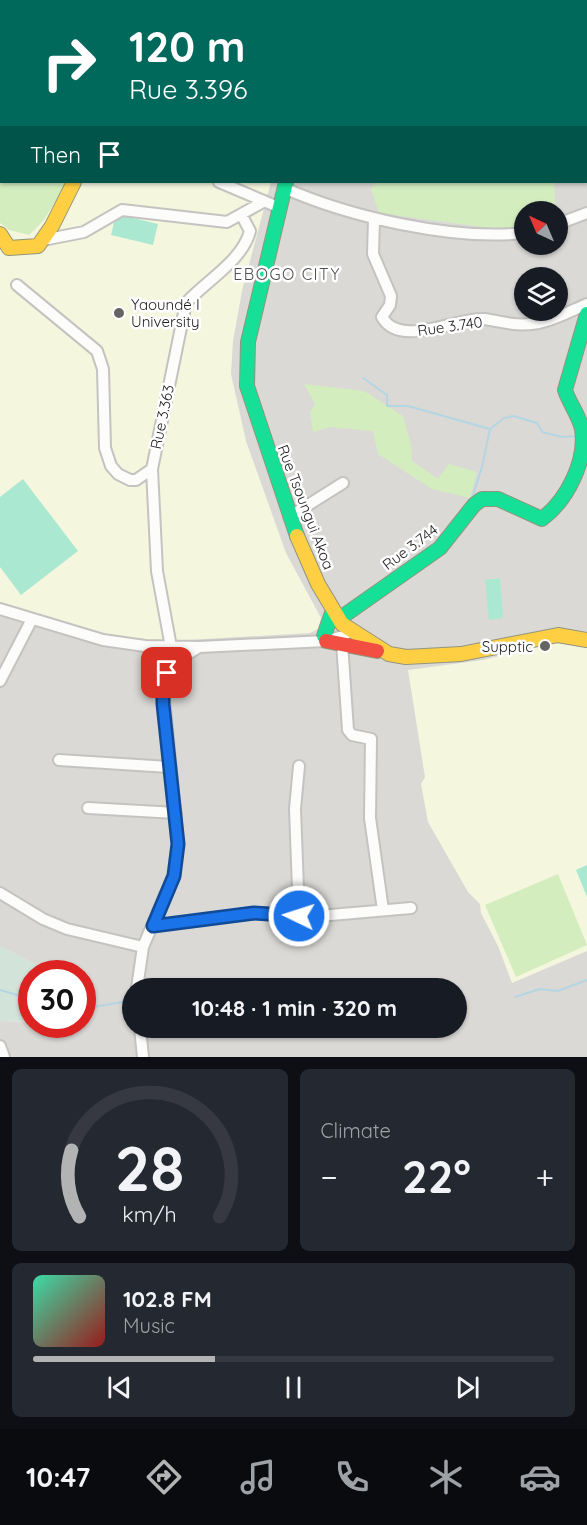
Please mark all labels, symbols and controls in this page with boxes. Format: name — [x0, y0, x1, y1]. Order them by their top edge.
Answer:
text: 120 m — [129, 20, 246, 73]
icon: right — [30, 24, 108, 102]
text: Rue 3.396 — [129, 72, 248, 106]
icon: arrive — [93, 138, 126, 171]
text: Then — [30, 141, 81, 169]
north arrow — [514, 201, 568, 255]
map controls — [514, 201, 568, 321]
district label: EBOGO CITY — [233, 264, 341, 284]
button: layers — [514, 267, 568, 321]
place label: Yaoundé I University — [131, 295, 200, 331]
marker: Yaoundé I University — [112, 306, 126, 320]
street label: Rue 3.740 — [416, 312, 484, 340]
street label: Rue 3.363 — [146, 383, 178, 451]
street label: Rue Tsoungui Akoa — [273, 442, 339, 572]
street label: Rue 3.744 — [379, 520, 442, 574]
place label: Supptic — [482, 637, 533, 656]
marker: Supptic — [538, 639, 552, 653]
pin — [141, 647, 192, 698]
icon: arrive — [150, 656, 183, 689]
position arrow — [267, 884, 331, 948]
speed limit sign: 30 — [18, 960, 96, 1038]
text: 10:48 · 1 min · 320 m — [192, 994, 397, 1022]
text: Climate — [321, 1118, 391, 1143]
text: 28 — [115, 1129, 185, 1207]
text: 22° — [402, 1148, 471, 1204]
text: − — [321, 1156, 338, 1197]
text: + — [535, 1156, 554, 1197]
text: km/h — [123, 1201, 177, 1227]
text: 102.8 FM — [123, 1285, 212, 1313]
text: Music — [123, 1313, 175, 1338]
icon: previous — [103, 1371, 136, 1404]
icon: pause — [277, 1371, 310, 1404]
icon: next — [451, 1371, 484, 1404]
icon: directions — [143, 1456, 185, 1498]
icon: music — [237, 1456, 279, 1498]
icon: phone — [331, 1456, 373, 1498]
icon: climate — [425, 1456, 467, 1498]
icon: car — [519, 1456, 561, 1498]
text: 10:47 — [26, 1460, 90, 1494]

